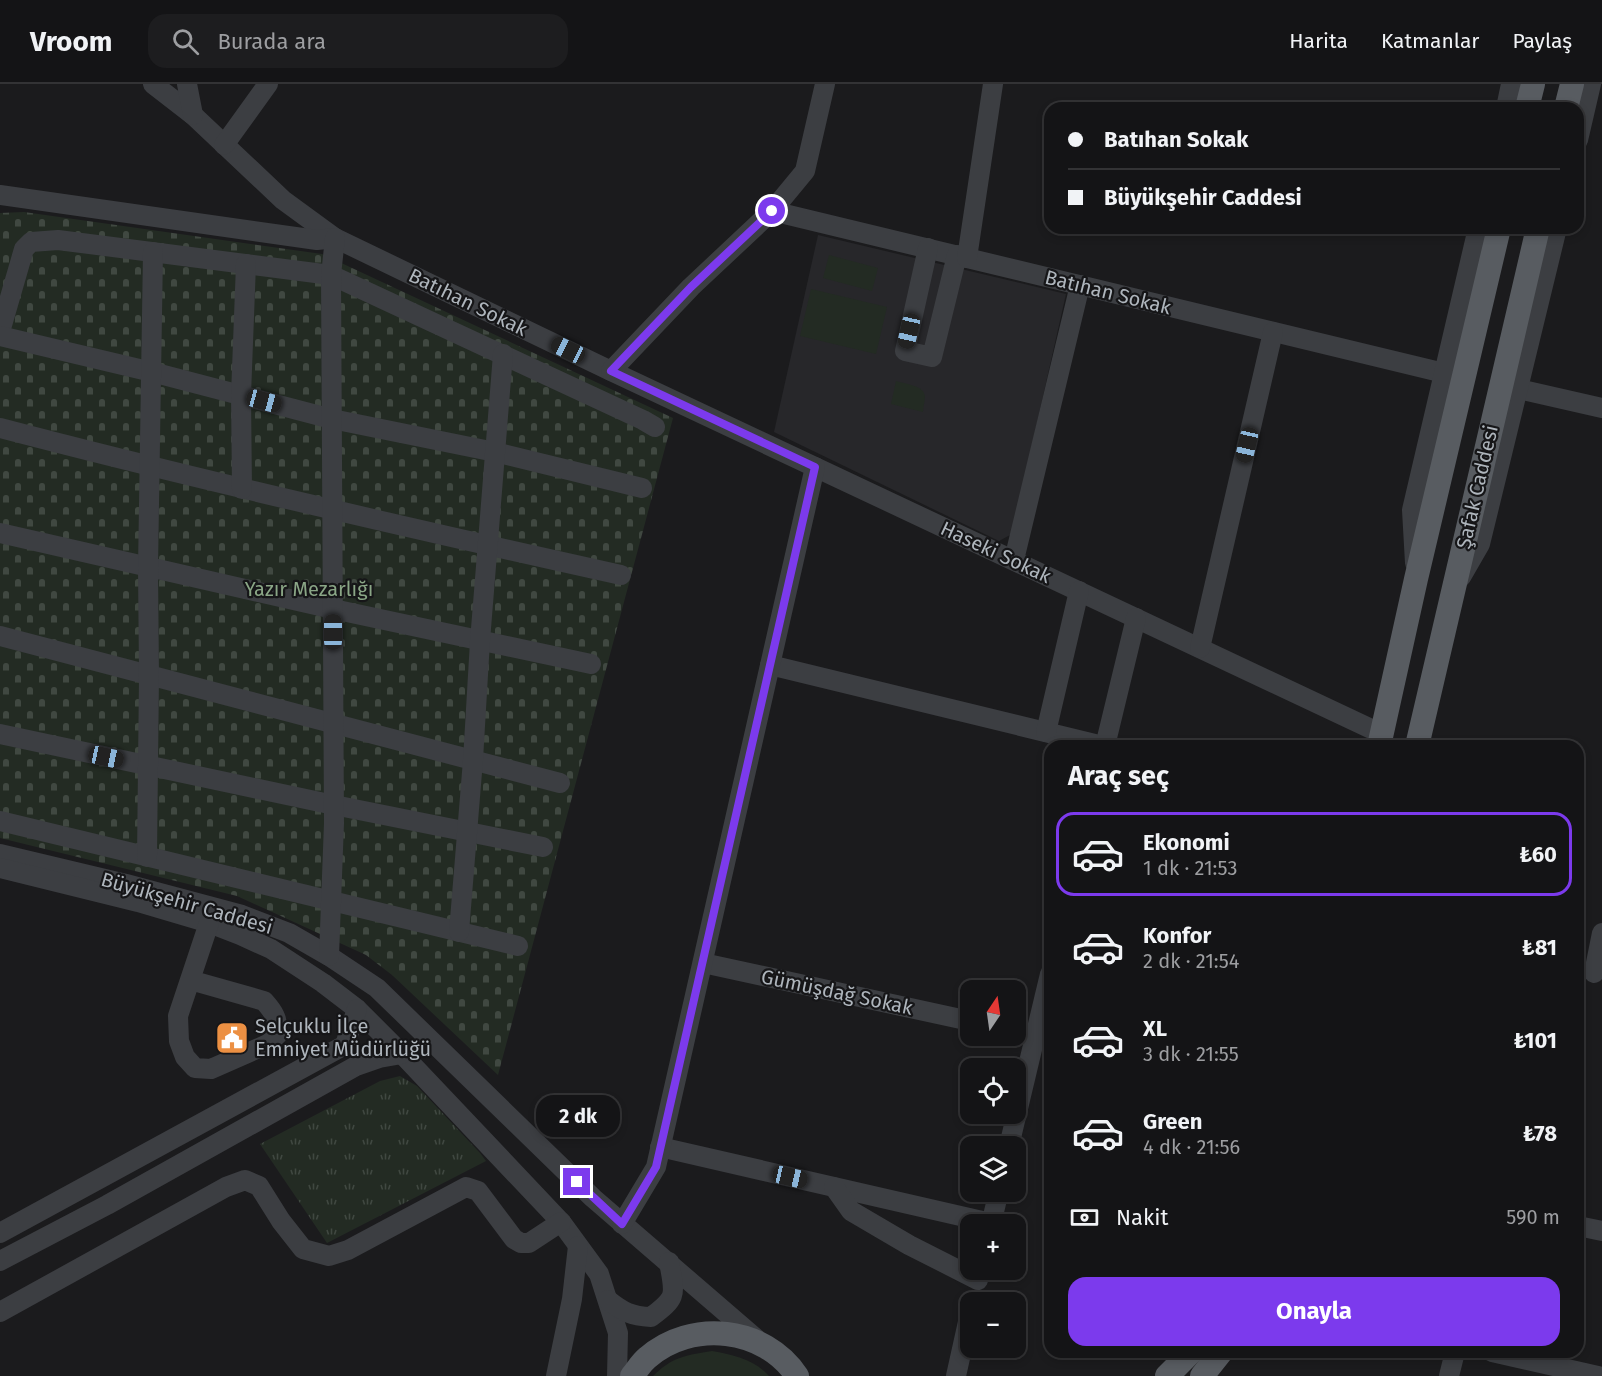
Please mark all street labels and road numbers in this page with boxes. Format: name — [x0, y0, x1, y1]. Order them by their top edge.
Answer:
street label: Batıhan Sokak — [405, 263, 532, 341]
street label: Batıhan Sokak — [1042, 265, 1174, 319]
street label: Şafak Caddesi — [1451, 423, 1504, 551]
street label: Haseki Sokak — [937, 516, 1056, 588]
street label: Büyükşehir Caddesi — [98, 867, 276, 940]
street label: Gümüşdağ Sokak — [759, 964, 916, 1021]

